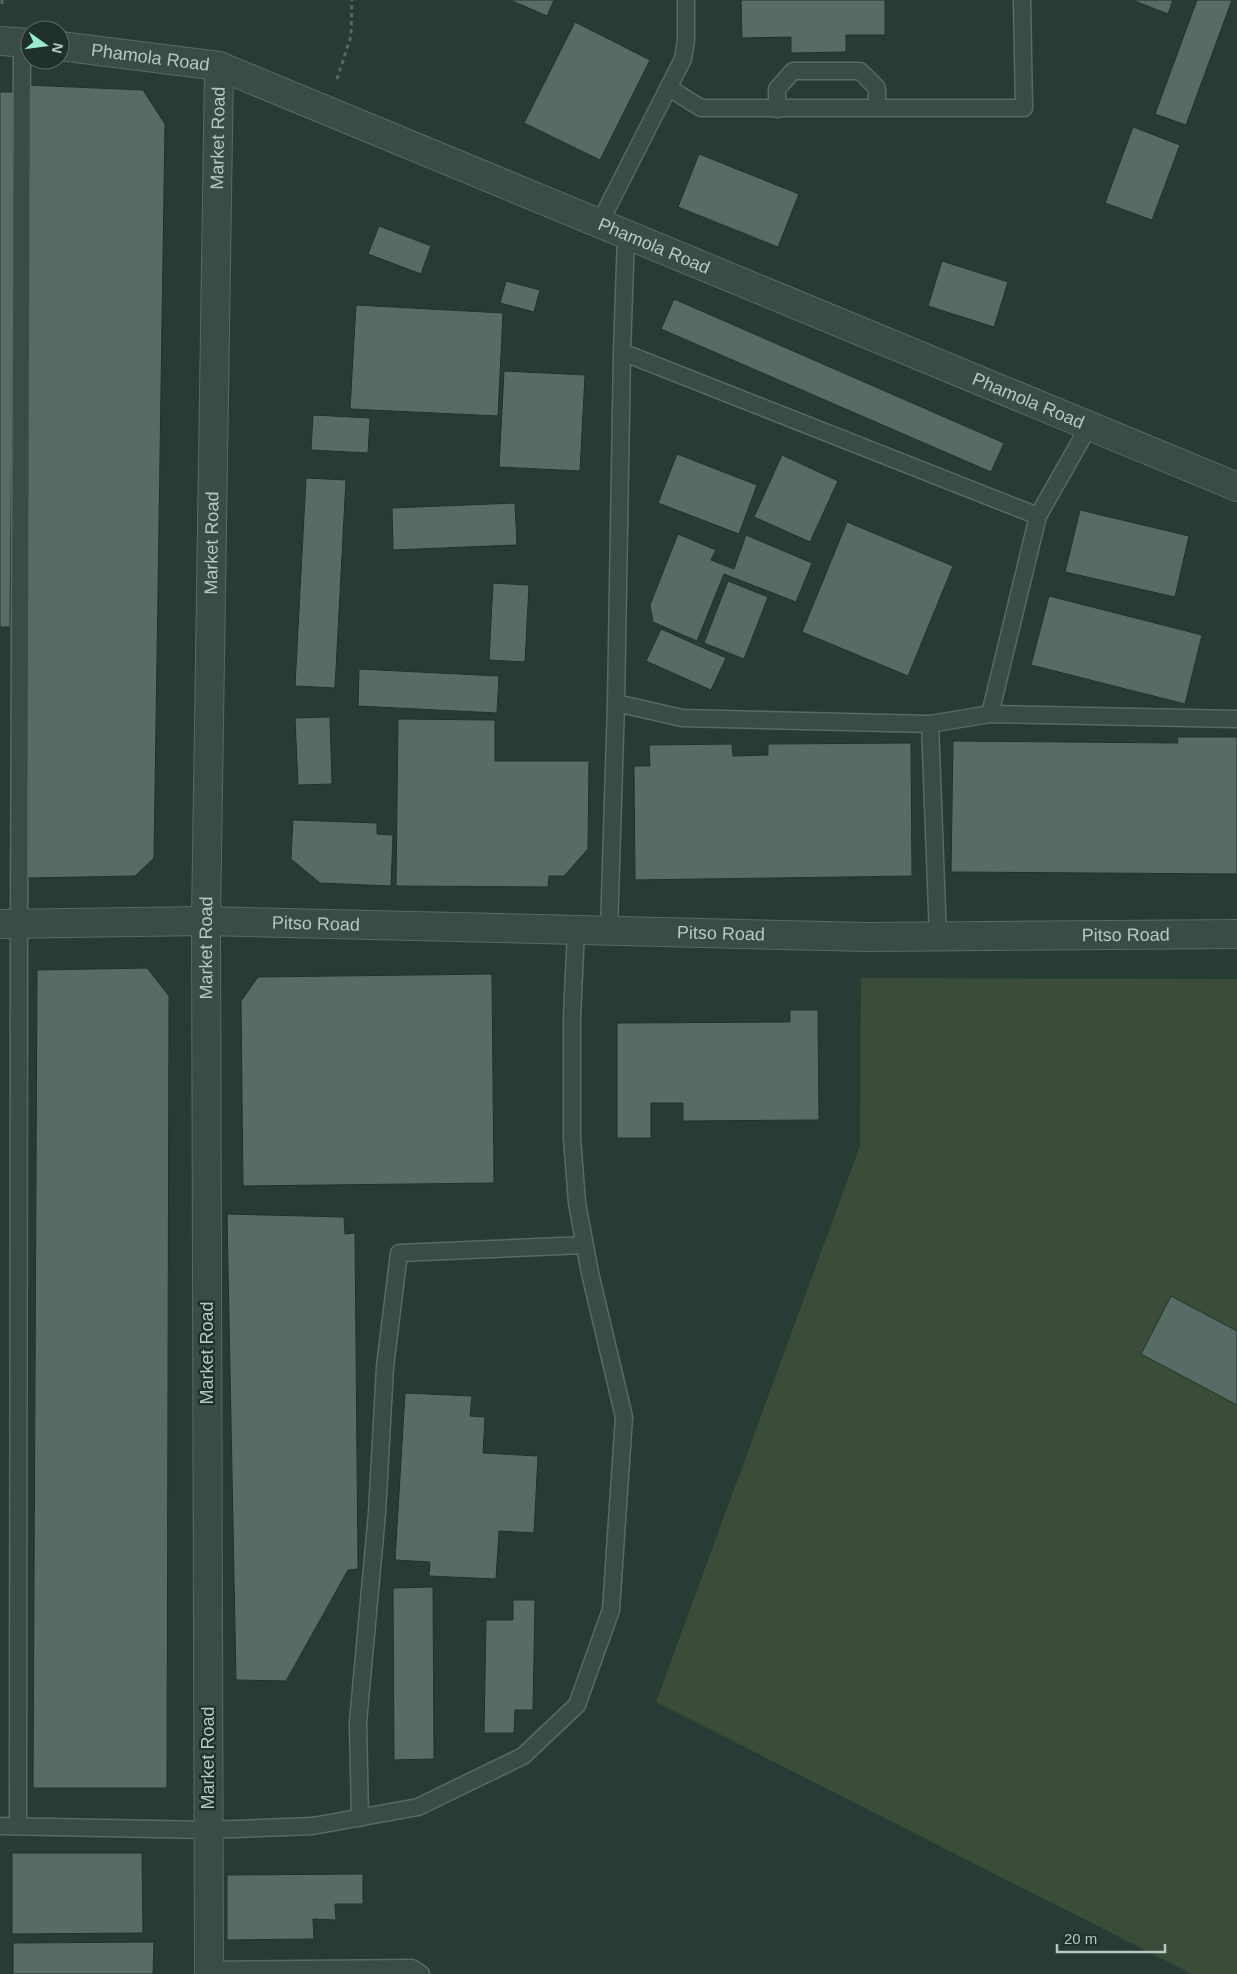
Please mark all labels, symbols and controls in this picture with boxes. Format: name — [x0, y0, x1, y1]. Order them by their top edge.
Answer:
north arrow — [20, 20, 70, 70]
street label: Phamola Road — [90, 40, 211, 75]
text: N — [49, 41, 67, 55]
street label: Market Road — [207, 86, 229, 190]
street label: Phamola Road — [595, 214, 713, 278]
street label: Phamola Road — [969, 369, 1087, 433]
street label: Market Road — [201, 491, 223, 595]
street label: Market Road — [196, 896, 216, 1000]
street label: Pitso Road — [272, 913, 360, 935]
street label: Pitso Road — [677, 922, 765, 945]
street label: Pitso Road — [1082, 925, 1170, 945]
street label: Market Road — [197, 1301, 217, 1405]
street label: Market Road — [198, 1706, 218, 1810]
scale bar — [1057, 1922, 1164, 1954]
text: 20 m — [1064, 1930, 1097, 1947]

